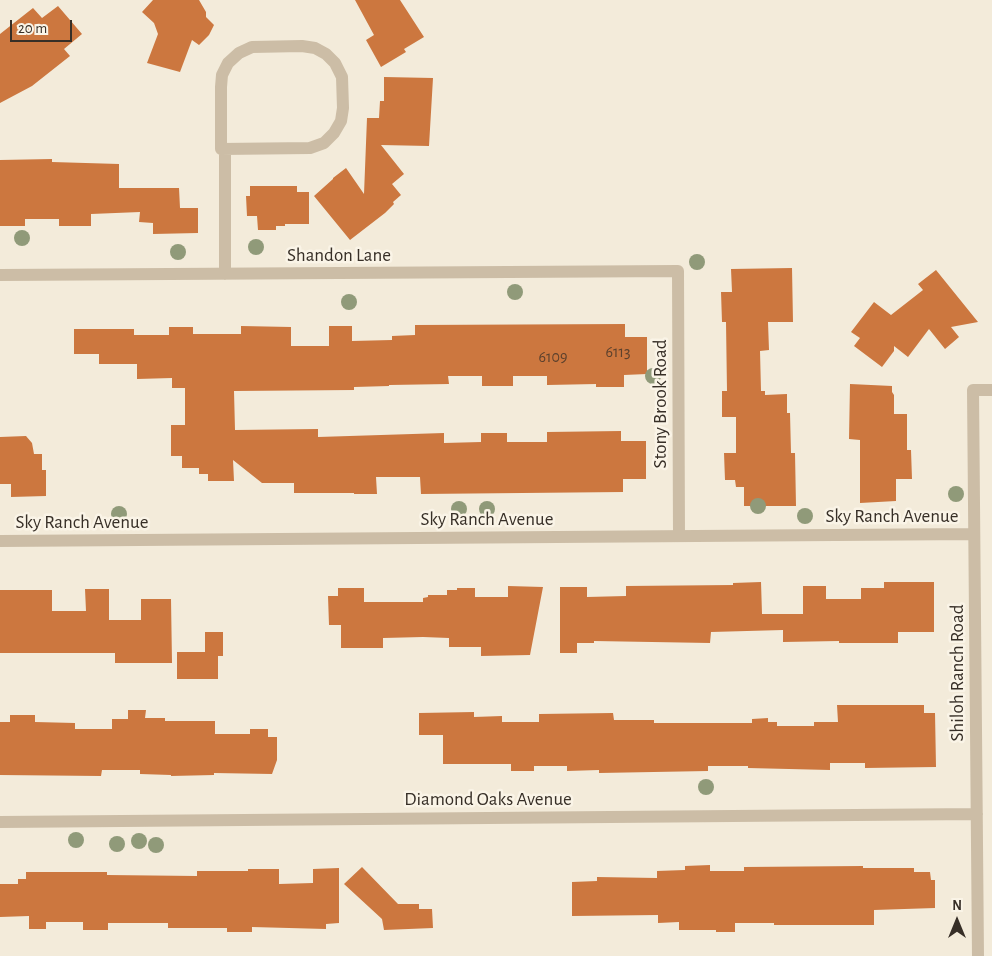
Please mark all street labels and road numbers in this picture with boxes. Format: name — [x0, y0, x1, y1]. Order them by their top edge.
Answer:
street label: Shandon Lane — [287, 244, 391, 266]
street label: Stony Brook Road — [649, 340, 671, 468]
street label: Sky Ranch Avenue — [826, 505, 958, 527]
street label: Sky Ranch Avenue — [421, 508, 553, 530]
street label: Sky Ranch Avenue — [16, 511, 148, 533]
street label: Shiloh Ranch Road — [946, 605, 968, 741]
street label: Diamond Oaks Avenue — [404, 788, 572, 810]

